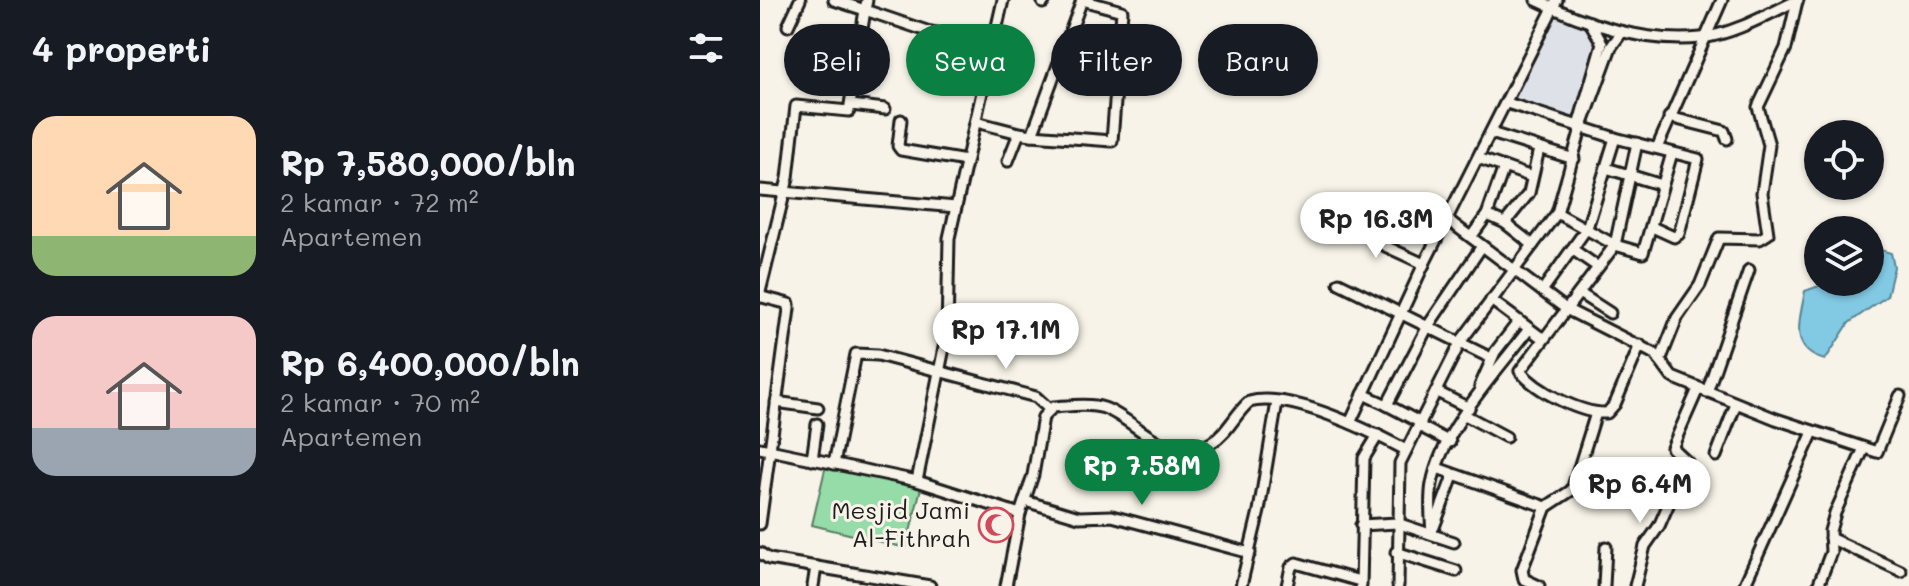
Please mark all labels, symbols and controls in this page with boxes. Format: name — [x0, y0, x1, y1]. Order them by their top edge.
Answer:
chip: Beli — [784, 24, 890, 96]
chip: Sewa — [906, 24, 1035, 96]
chip: Filter — [1051, 24, 1182, 96]
chip: Baru — [1198, 24, 1318, 96]
text: 4 properti — [32, 26, 212, 71]
icon: filters — [684, 26, 728, 70]
map controls — [1804, 120, 1884, 296]
button: locate — [1804, 120, 1884, 200]
text: Rp 7,580,000/bln — [280, 140, 576, 185]
icon: home — [96, 148, 192, 244]
text: 2 kamar · 72 m² — [280, 185, 479, 219]
pin: Rp 16.3M — [1293, 192, 1459, 260]
text: Rp 16.3M — [1318, 201, 1434, 235]
button: layers — [1804, 216, 1884, 296]
text: Apartemen — [280, 219, 422, 253]
pin: Rp 17.1M — [923, 303, 1089, 371]
text: Rp 17.1M — [951, 312, 1061, 346]
text: Rp 6,400,000/bln — [280, 340, 580, 385]
icon: home — [96, 348, 192, 444]
text: 2 kamar · 70 m² — [280, 385, 480, 419]
text: Apartemen — [280, 419, 422, 453]
pin: Rp 7.58M — [1059, 439, 1225, 507]
text: Rp 7.58M — [1083, 448, 1201, 482]
pin: Rp 6.4M — [1566, 457, 1714, 525]
text: Rp 6.4M — [1588, 466, 1693, 500]
place label: Mesjid Jami Al-Fithrah — [831, 494, 970, 553]
mosque icon: Mesjid Jami Al-Fithrah — [977, 506, 1015, 544]

